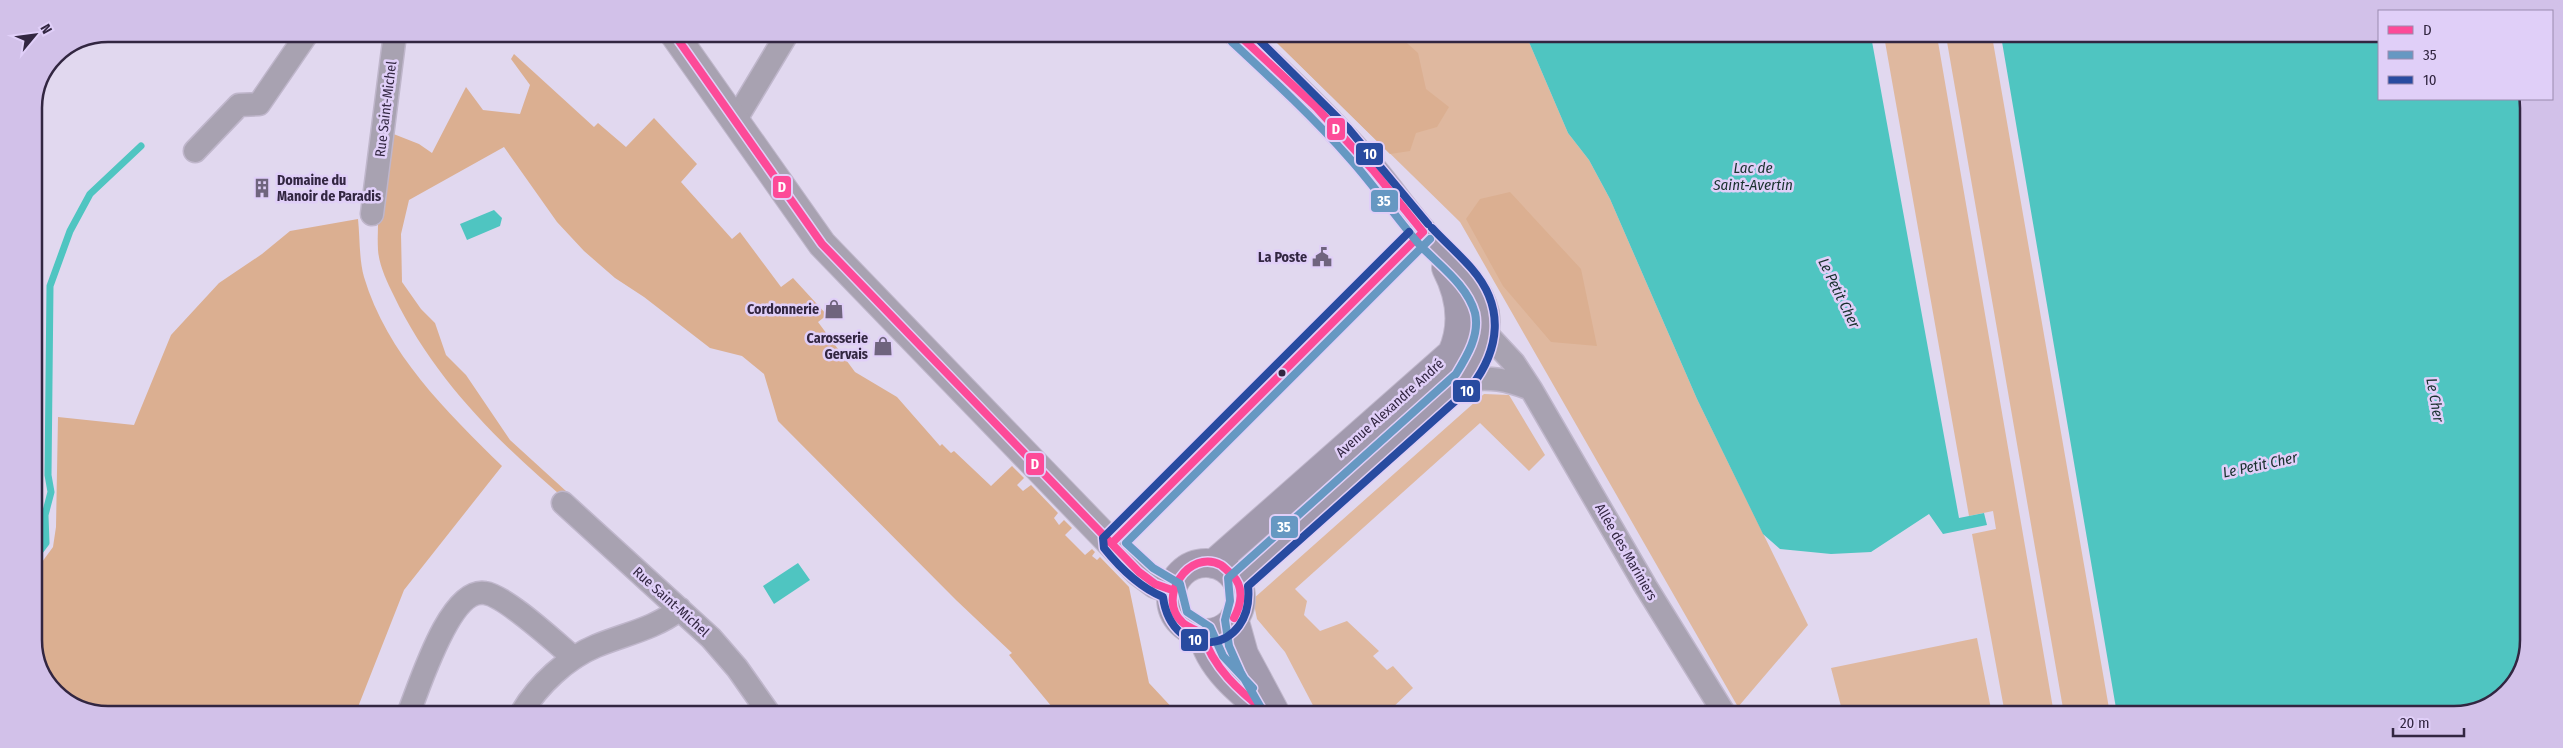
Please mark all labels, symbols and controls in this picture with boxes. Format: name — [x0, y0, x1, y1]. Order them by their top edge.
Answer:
north arrow — [10, 10, 60, 60]
legend — [2378, 10, 2553, 100]
text: N — [36, 21, 55, 37]
text: D — [2423, 21, 2432, 39]
text: 35 — [2423, 46, 2437, 64]
street label: Rue Saint-Michel — [372, 60, 400, 158]
text: 10 — [2423, 71, 2437, 89]
line badge: D — [1326, 117, 1346, 141]
text: D — [1332, 121, 1340, 138]
line badge: 10 — [1355, 142, 1384, 166]
text: 10 — [1363, 146, 1377, 163]
water label: Lac de Saint-Avertin — [1712, 159, 1793, 194]
place label: Domaine du Manoir de Paradis — [277, 172, 381, 205]
line badge: D — [772, 175, 792, 199]
building icon: Domaine du Manoir de Paradis — [251, 177, 273, 199]
text: D — [778, 179, 786, 196]
line badge: 35 — [1370, 189, 1399, 213]
text: 35 — [1376, 193, 1391, 210]
public building icon: La Poste — [1311, 246, 1333, 268]
place label: La Poste — [1258, 249, 1307, 266]
water label: Le Petit Cher — [1814, 255, 1864, 332]
shop icon: Cordonnerie — [823, 298, 845, 320]
place label: Cordonnerie — [747, 301, 819, 318]
place label: Carosserie Gervais — [807, 330, 868, 363]
shop icon: Carosserie Gervais — [872, 335, 894, 357]
street label: Avenue Alexandre André — [1333, 355, 1447, 461]
unlabelled marker — [1277, 368, 1287, 378]
water label: Le Cher — [2422, 377, 2448, 424]
line badge: 10 — [1452, 379, 1481, 403]
text: 10 — [1460, 383, 1474, 400]
water label: Le Petit Cher — [2221, 448, 2300, 482]
line badge: D — [1025, 452, 1045, 476]
text: D — [1031, 456, 1039, 473]
street label: Allée des Mariniers — [1591, 500, 1661, 604]
line badge: 35 — [1270, 515, 1299, 539]
text: 35 — [1276, 519, 1291, 536]
street label: Rue Saint-Michel — [629, 563, 713, 641]
line badge: 10 — [1180, 628, 1209, 652]
text: 10 — [1188, 632, 1202, 649]
scale bar — [2393, 706, 2464, 738]
text: 20 m — [2400, 714, 2430, 732]

